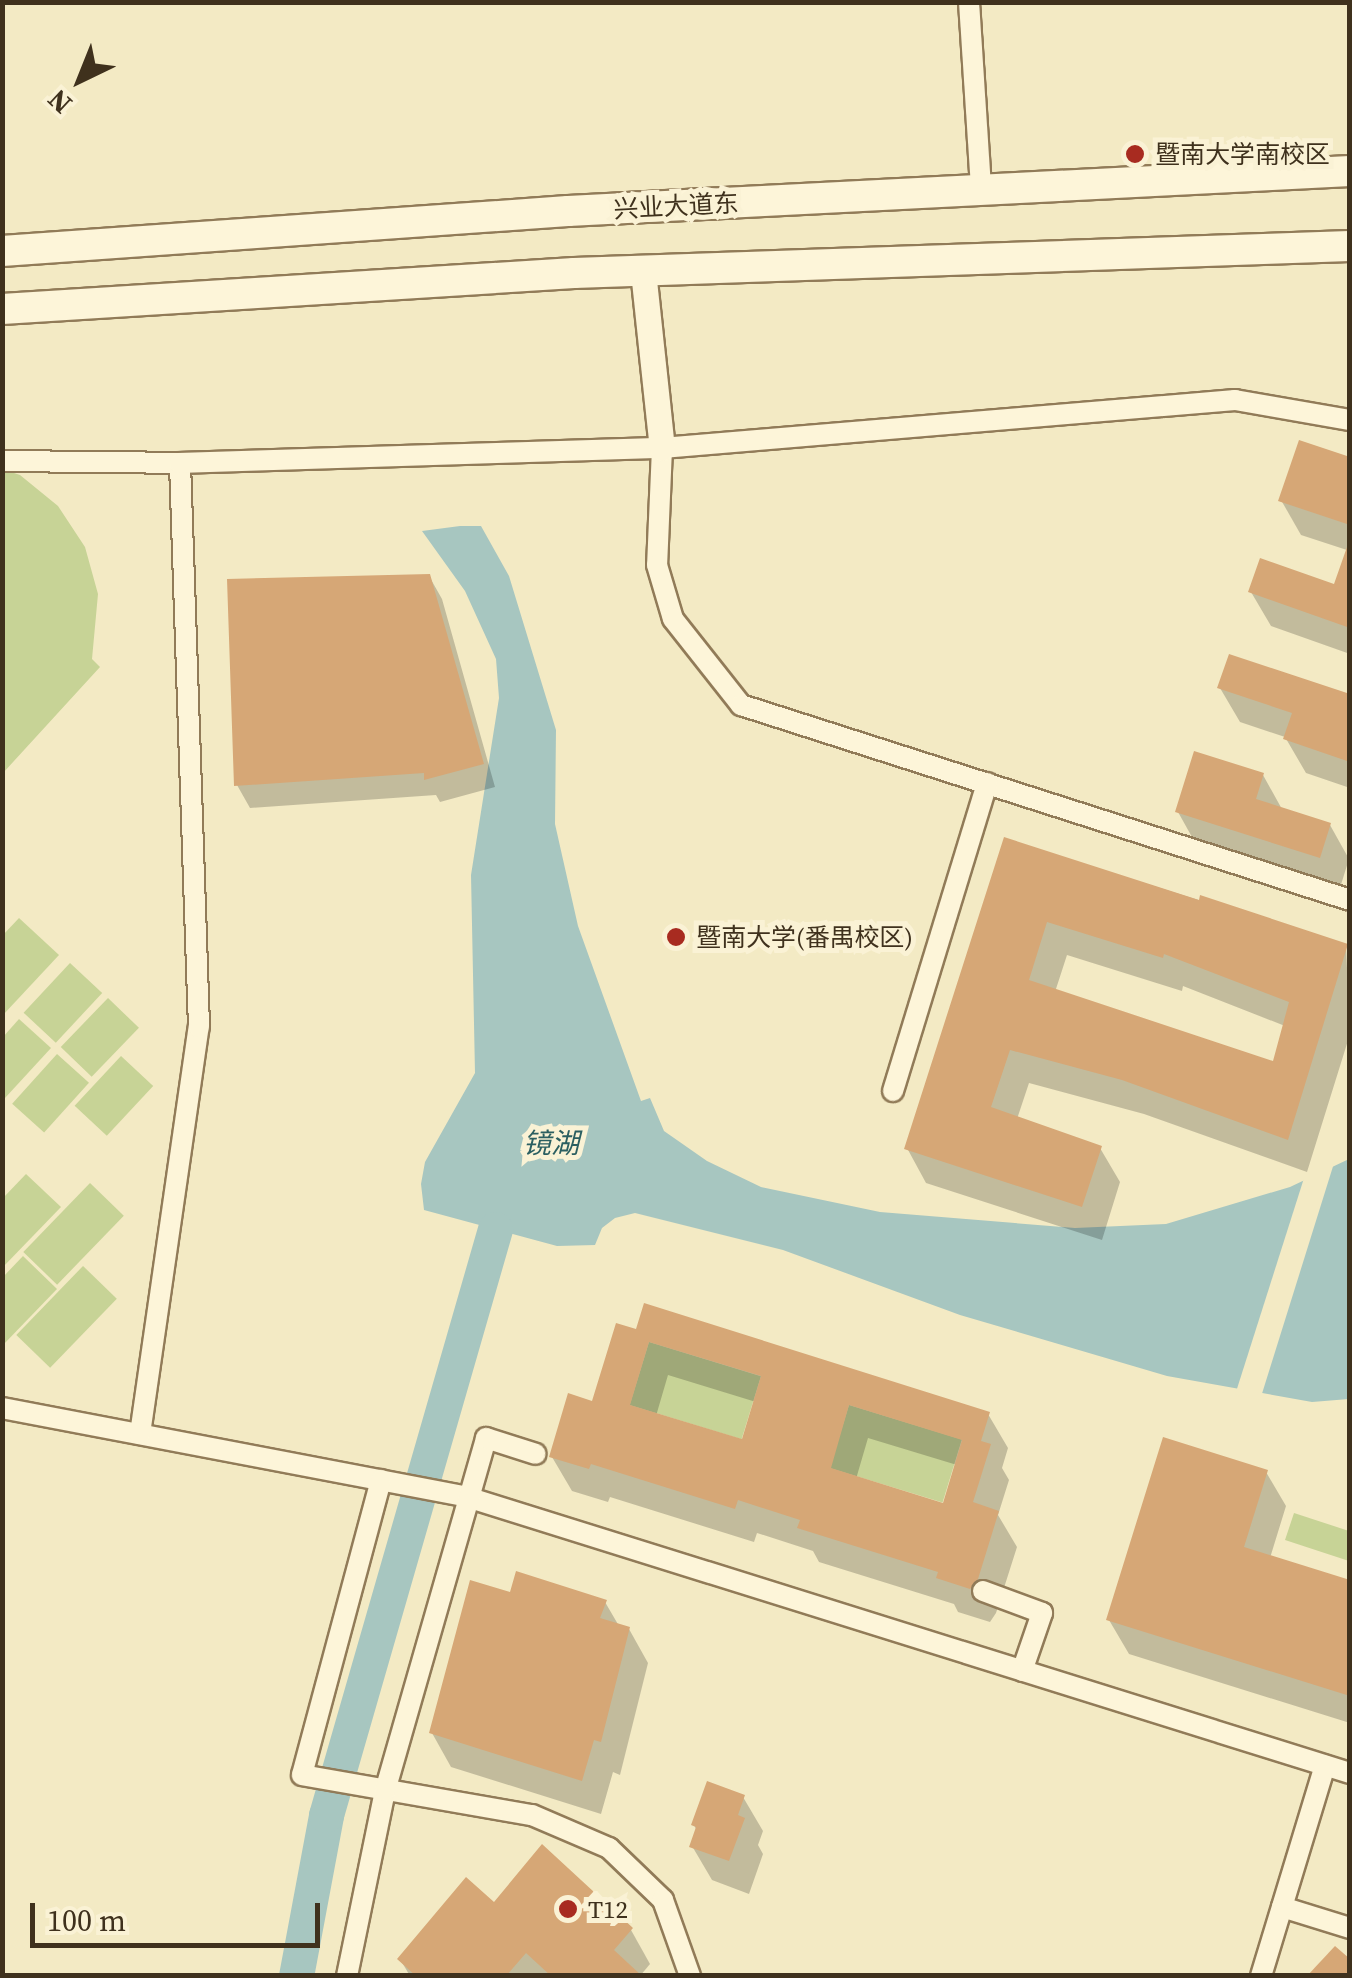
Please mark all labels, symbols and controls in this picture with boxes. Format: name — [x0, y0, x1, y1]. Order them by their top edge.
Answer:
north arrow — [30, 30, 130, 130]
text: N — [39, 81, 80, 123]
place label: 暨南大学南校区 — [1155, 139, 1330, 169]
marker: 暨南大学南校区 — [1124, 143, 1146, 165]
street label: 兴业大道东 — [613, 188, 739, 224]
place label: 暨南大学(番禺校区) — [696, 922, 913, 952]
marker: 暨南大学(番禺校区) — [665, 926, 687, 948]
water label: 镜湖 — [523, 1126, 579, 1160]
scale bar — [35, 1883, 325, 1945]
place label: T12 — [588, 1894, 628, 1924]
marker: T12 — [557, 1898, 579, 1920]
text: 100 m — [47, 1900, 126, 1941]

